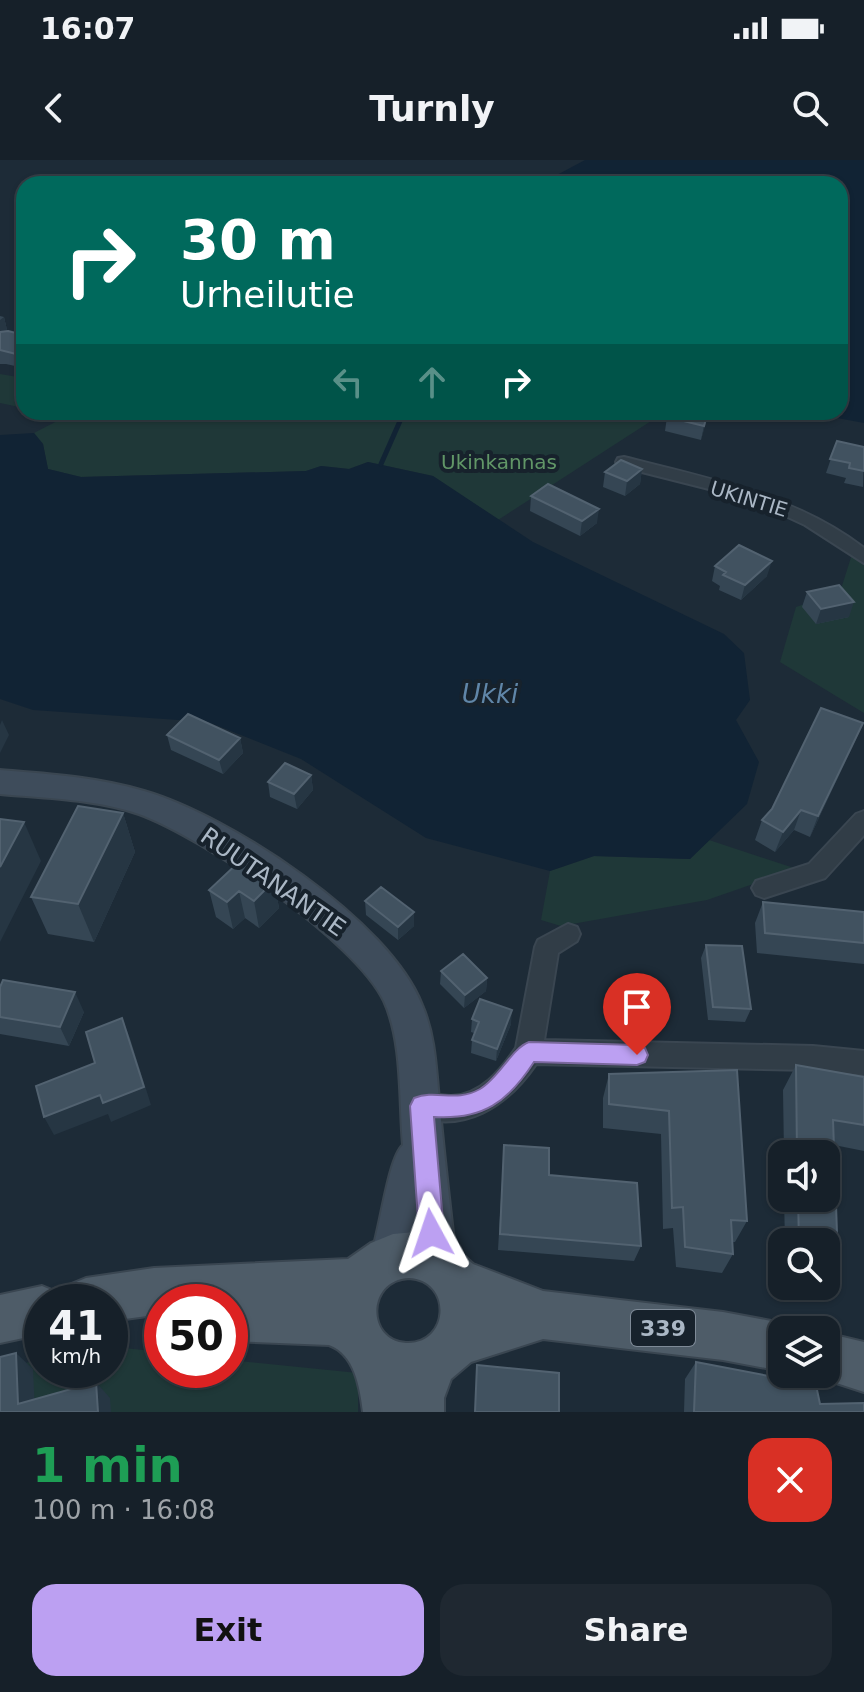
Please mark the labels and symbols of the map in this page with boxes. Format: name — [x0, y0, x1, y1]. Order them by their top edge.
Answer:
park label: Ukinkannas — [441, 450, 557, 474]
street label: UKINTIE — [708, 476, 790, 522]
water label: Ukki — [462, 679, 519, 709]
street label: RUUTANANTIE — [195, 822, 351, 942]
pin — [603, 973, 671, 1055]
position arrow — [389, 1191, 473, 1275]
speed limit sign: 50 — [144, 1284, 248, 1388]
road number: 339 — [631, 1310, 695, 1346]

